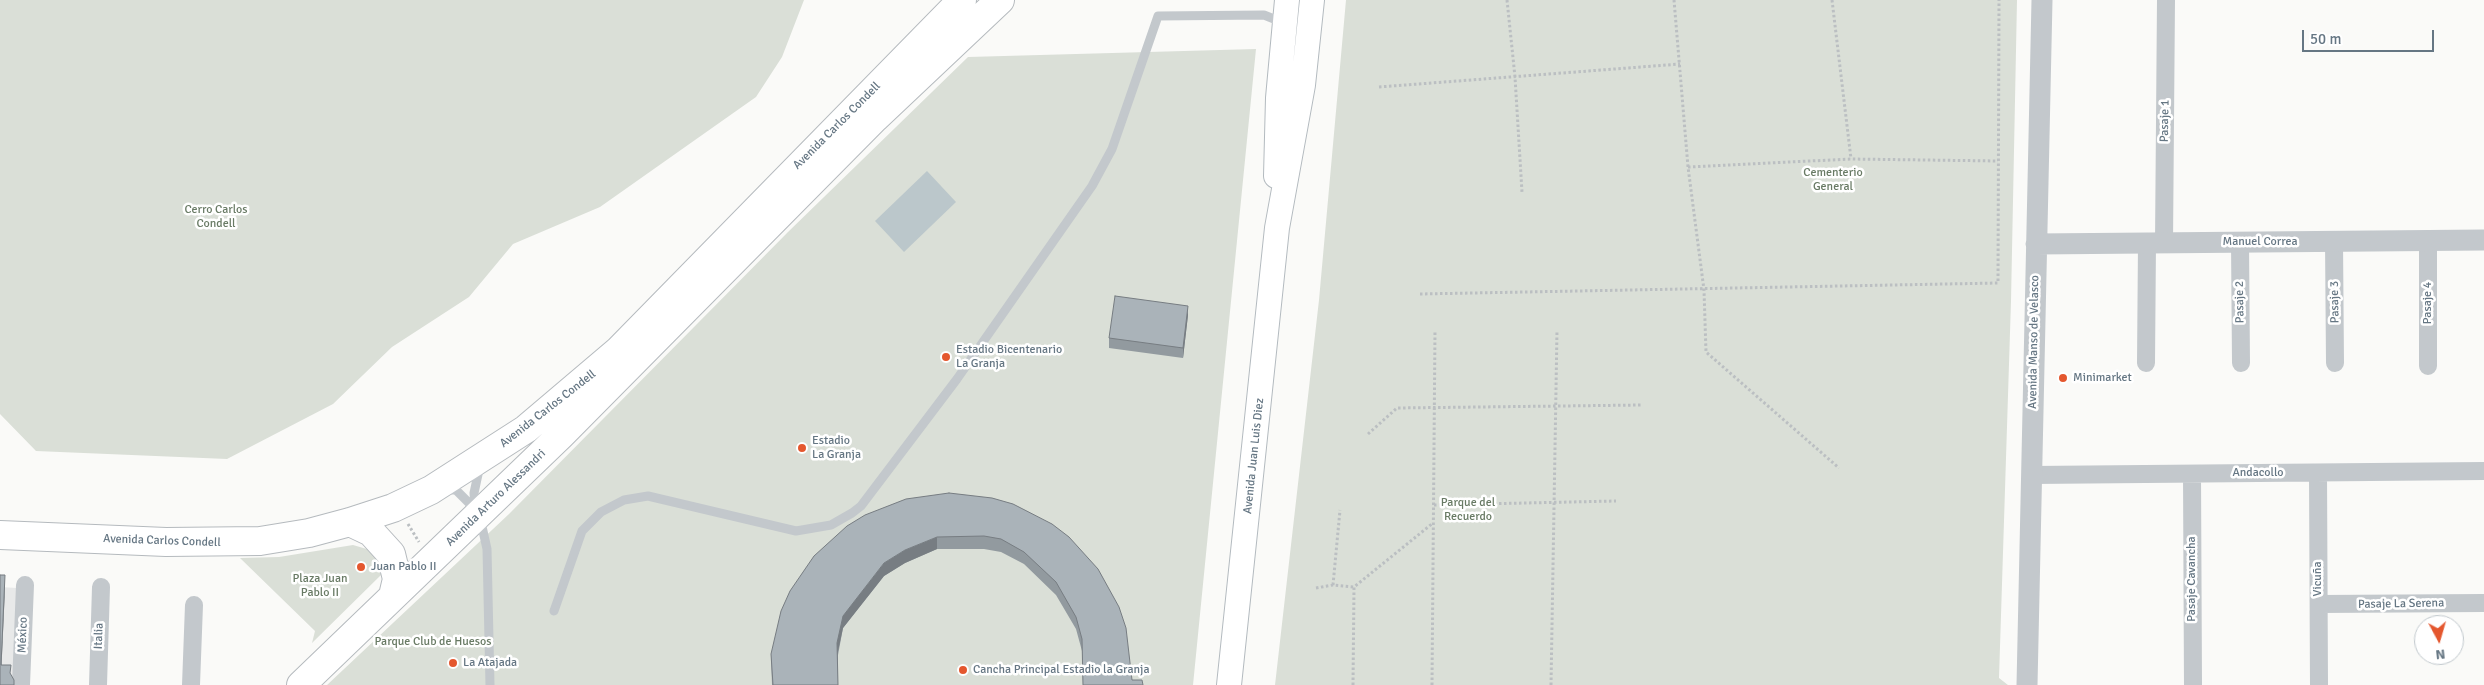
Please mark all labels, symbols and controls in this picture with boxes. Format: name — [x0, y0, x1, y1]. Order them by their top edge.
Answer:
scale bar — [2304, 20, 2436, 52]
text: 50 m — [2310, 30, 2341, 48]
street label: Avenida Carlos Condell — [790, 79, 884, 173]
street label: Pasaje 1 — [2157, 100, 2173, 142]
park label: Cementerio General — [1803, 166, 1863, 194]
park label: Cerro Carlos Condell — [184, 203, 248, 231]
street label: Manuel Correa — [2222, 235, 2298, 249]
street label: Avenida Manso de Velasco — [2026, 275, 2042, 409]
street label: Pasaje 2 — [2232, 281, 2248, 323]
street label: Pasaje 3 — [2327, 281, 2343, 323]
street label: Pasaje 4 — [2421, 282, 2435, 324]
place label: Estadio Bicentenario La Granja — [956, 343, 1062, 371]
marker: Estadio Bicentenario La Granja — [940, 351, 952, 363]
street label: Avenida Carlos Condell — [497, 367, 599, 451]
place label: Minimarket — [2073, 371, 2132, 385]
marker: Minimarket — [2057, 372, 2069, 384]
street label: Avenida Juan Luis Diez — [1241, 397, 1267, 515]
place label: Estadio La Granja — [812, 434, 861, 462]
marker: Estadio La Granja — [796, 442, 808, 454]
street label: Avenida Arturo Alessandri — [443, 447, 549, 549]
street label: Andacollo — [2232, 466, 2284, 480]
park label: Parque del Recuerdo — [1441, 496, 1495, 524]
street label: Avenida Carlos Condell — [103, 532, 221, 550]
street label: Pasaje Cavancha — [2185, 536, 2199, 622]
place label: Juan Pablo II — [371, 560, 437, 574]
marker: Juan Pablo II — [355, 561, 367, 573]
street label: Vicuña — [2311, 562, 2325, 596]
park label: Plaza Juan Pablo II — [292, 572, 348, 600]
street label: Pasaje La Serena — [2358, 596, 2444, 612]
north arrow — [2414, 615, 2464, 665]
street label: México — [15, 617, 31, 653]
street label: Italia — [91, 622, 107, 650]
park label: Parque Club de Huesos — [374, 635, 492, 649]
text: N — [2435, 645, 2446, 663]
place label: La Atajada — [463, 656, 517, 670]
marker: La Atajada — [447, 657, 459, 669]
place label: Cancha Principal Estadio la Granja — [973, 663, 1149, 677]
marker: Cancha Principal Estadio la Granja — [957, 664, 969, 676]

